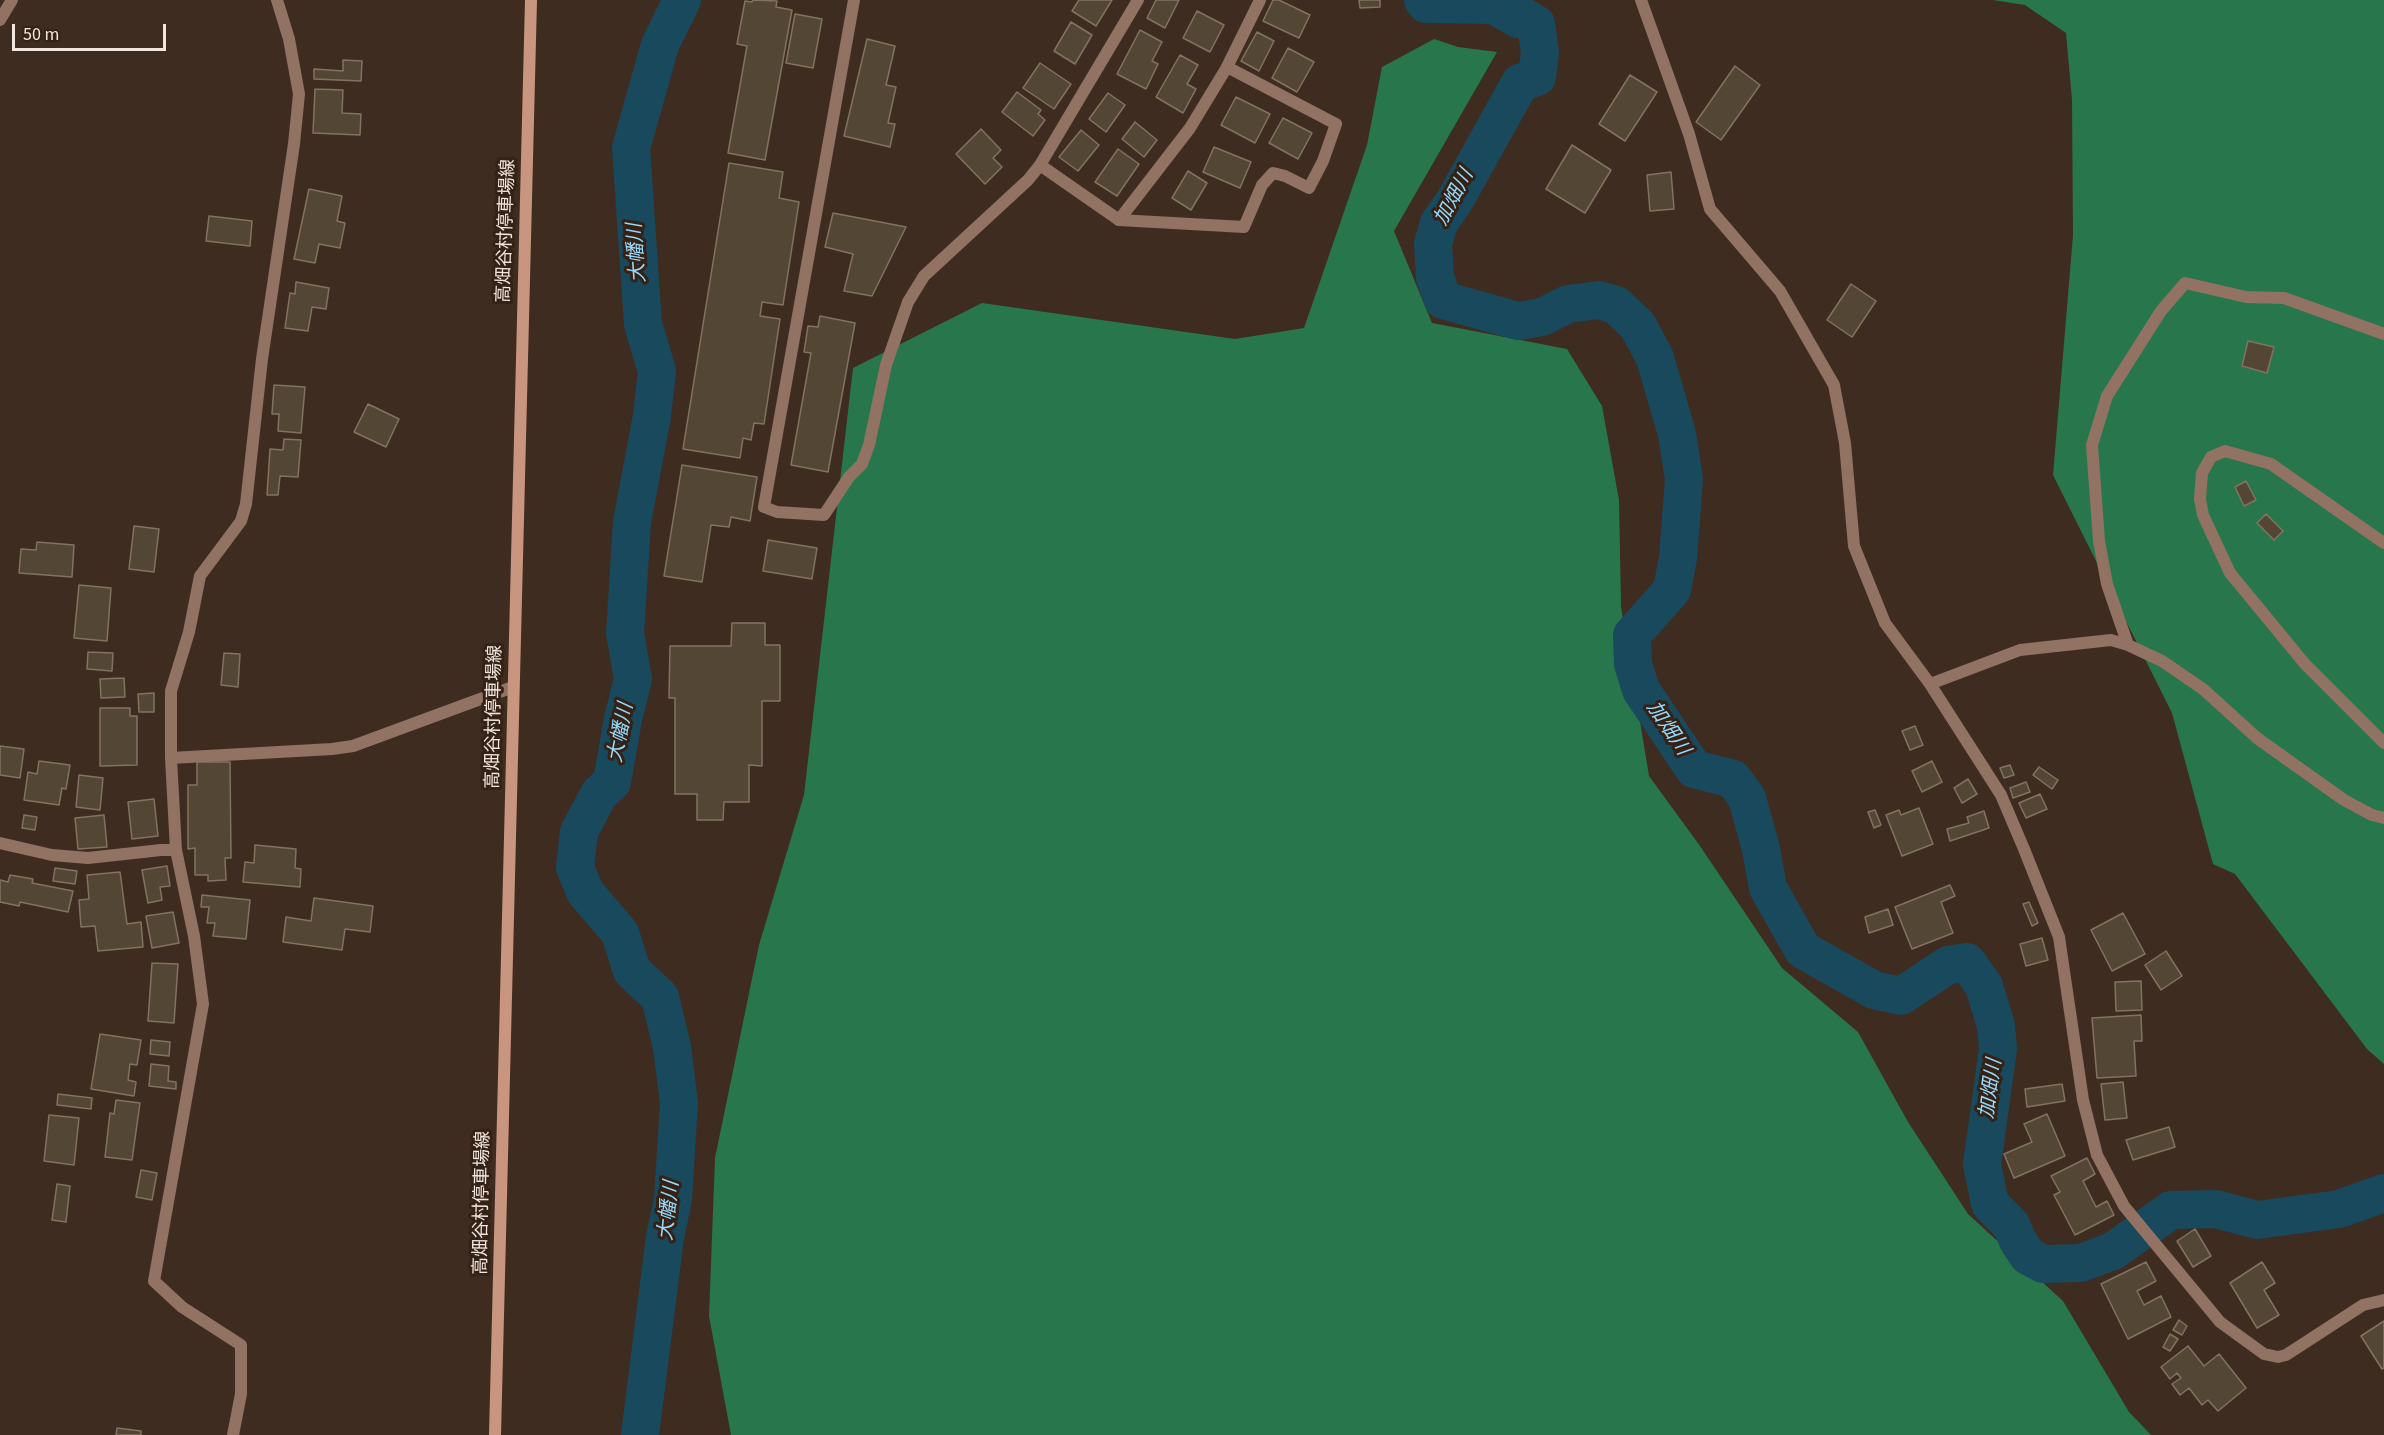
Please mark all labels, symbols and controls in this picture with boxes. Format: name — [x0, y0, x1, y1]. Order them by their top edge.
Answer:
scale bar — [15, 12, 170, 50]
text: 50 m — [23, 22, 59, 47]
street label: 高畑谷村停車場線 — [494, 159, 520, 303]
water label: 加畑川 — [1430, 166, 1480, 230]
water label: 大幡川 — [624, 222, 652, 284]
street label: 高畑谷村停車場線 — [483, 645, 507, 789]
water label: 加畑川 — [1640, 697, 1694, 761]
water label: 大幡川 — [604, 701, 640, 765]
water label: 加畑川 — [1976, 1058, 2008, 1120]
street label: 高畑谷村停車場線 — [471, 1131, 495, 1275]
water label: 大幡川 — [655, 1180, 685, 1242]

